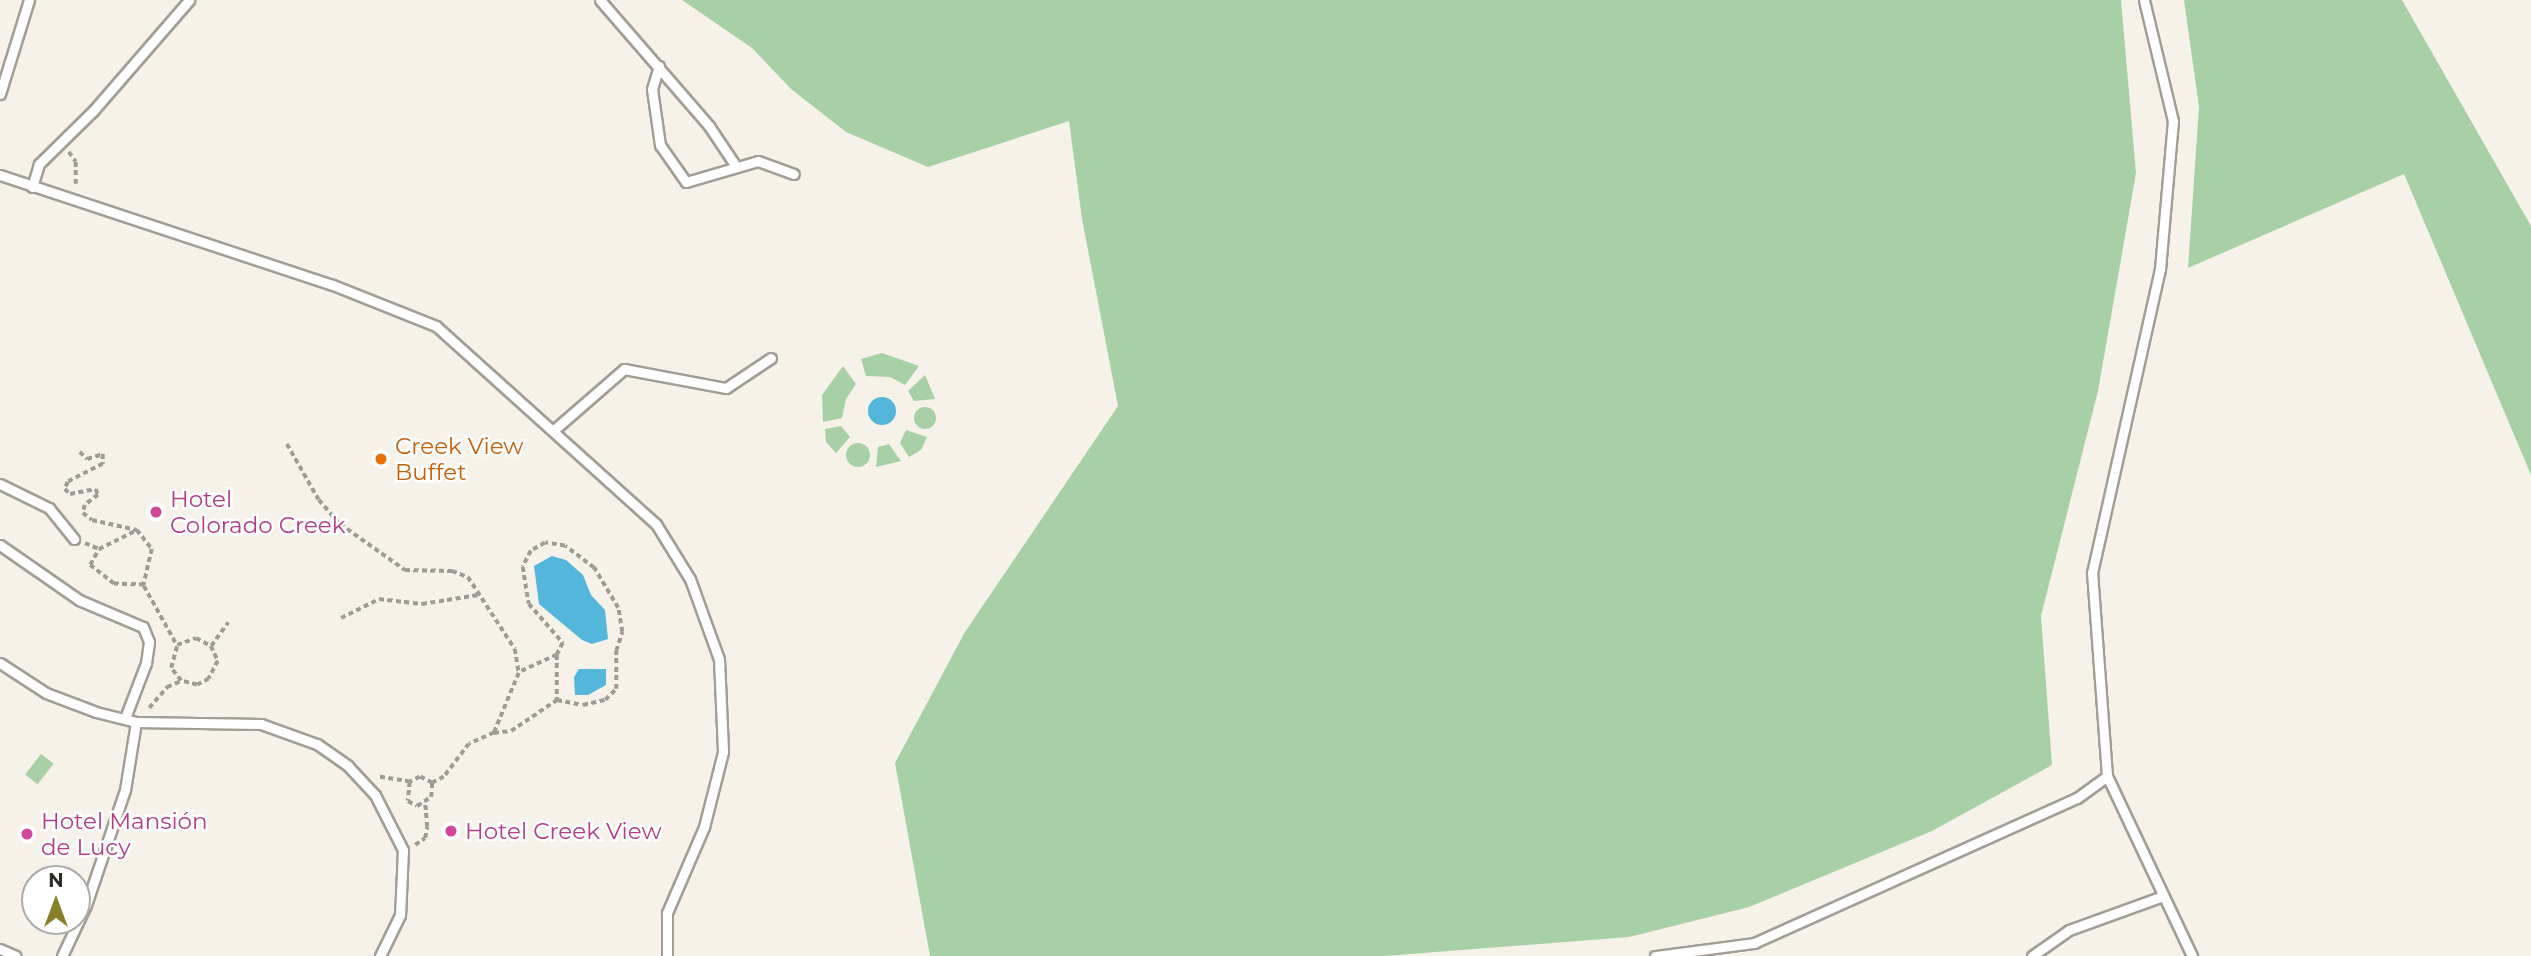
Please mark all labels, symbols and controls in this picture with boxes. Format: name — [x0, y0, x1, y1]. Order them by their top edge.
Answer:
place label: Creek View Buffet — [395, 432, 524, 486]
marker: Creek View Buffet — [373, 451, 389, 467]
place label: Hotel Colorado Creek — [170, 485, 345, 539]
marker: Hotel Colorado Creek — [148, 504, 164, 520]
place label: Hotel Mansión de Lucy — [41, 807, 208, 861]
place label: Hotel Creek View — [465, 817, 662, 845]
marker: Hotel Creek View — [443, 823, 459, 839]
marker: Hotel Mansión de Lucy — [19, 826, 35, 842]
north arrow — [21, 865, 91, 935]
text: N — [48, 869, 64, 892]

